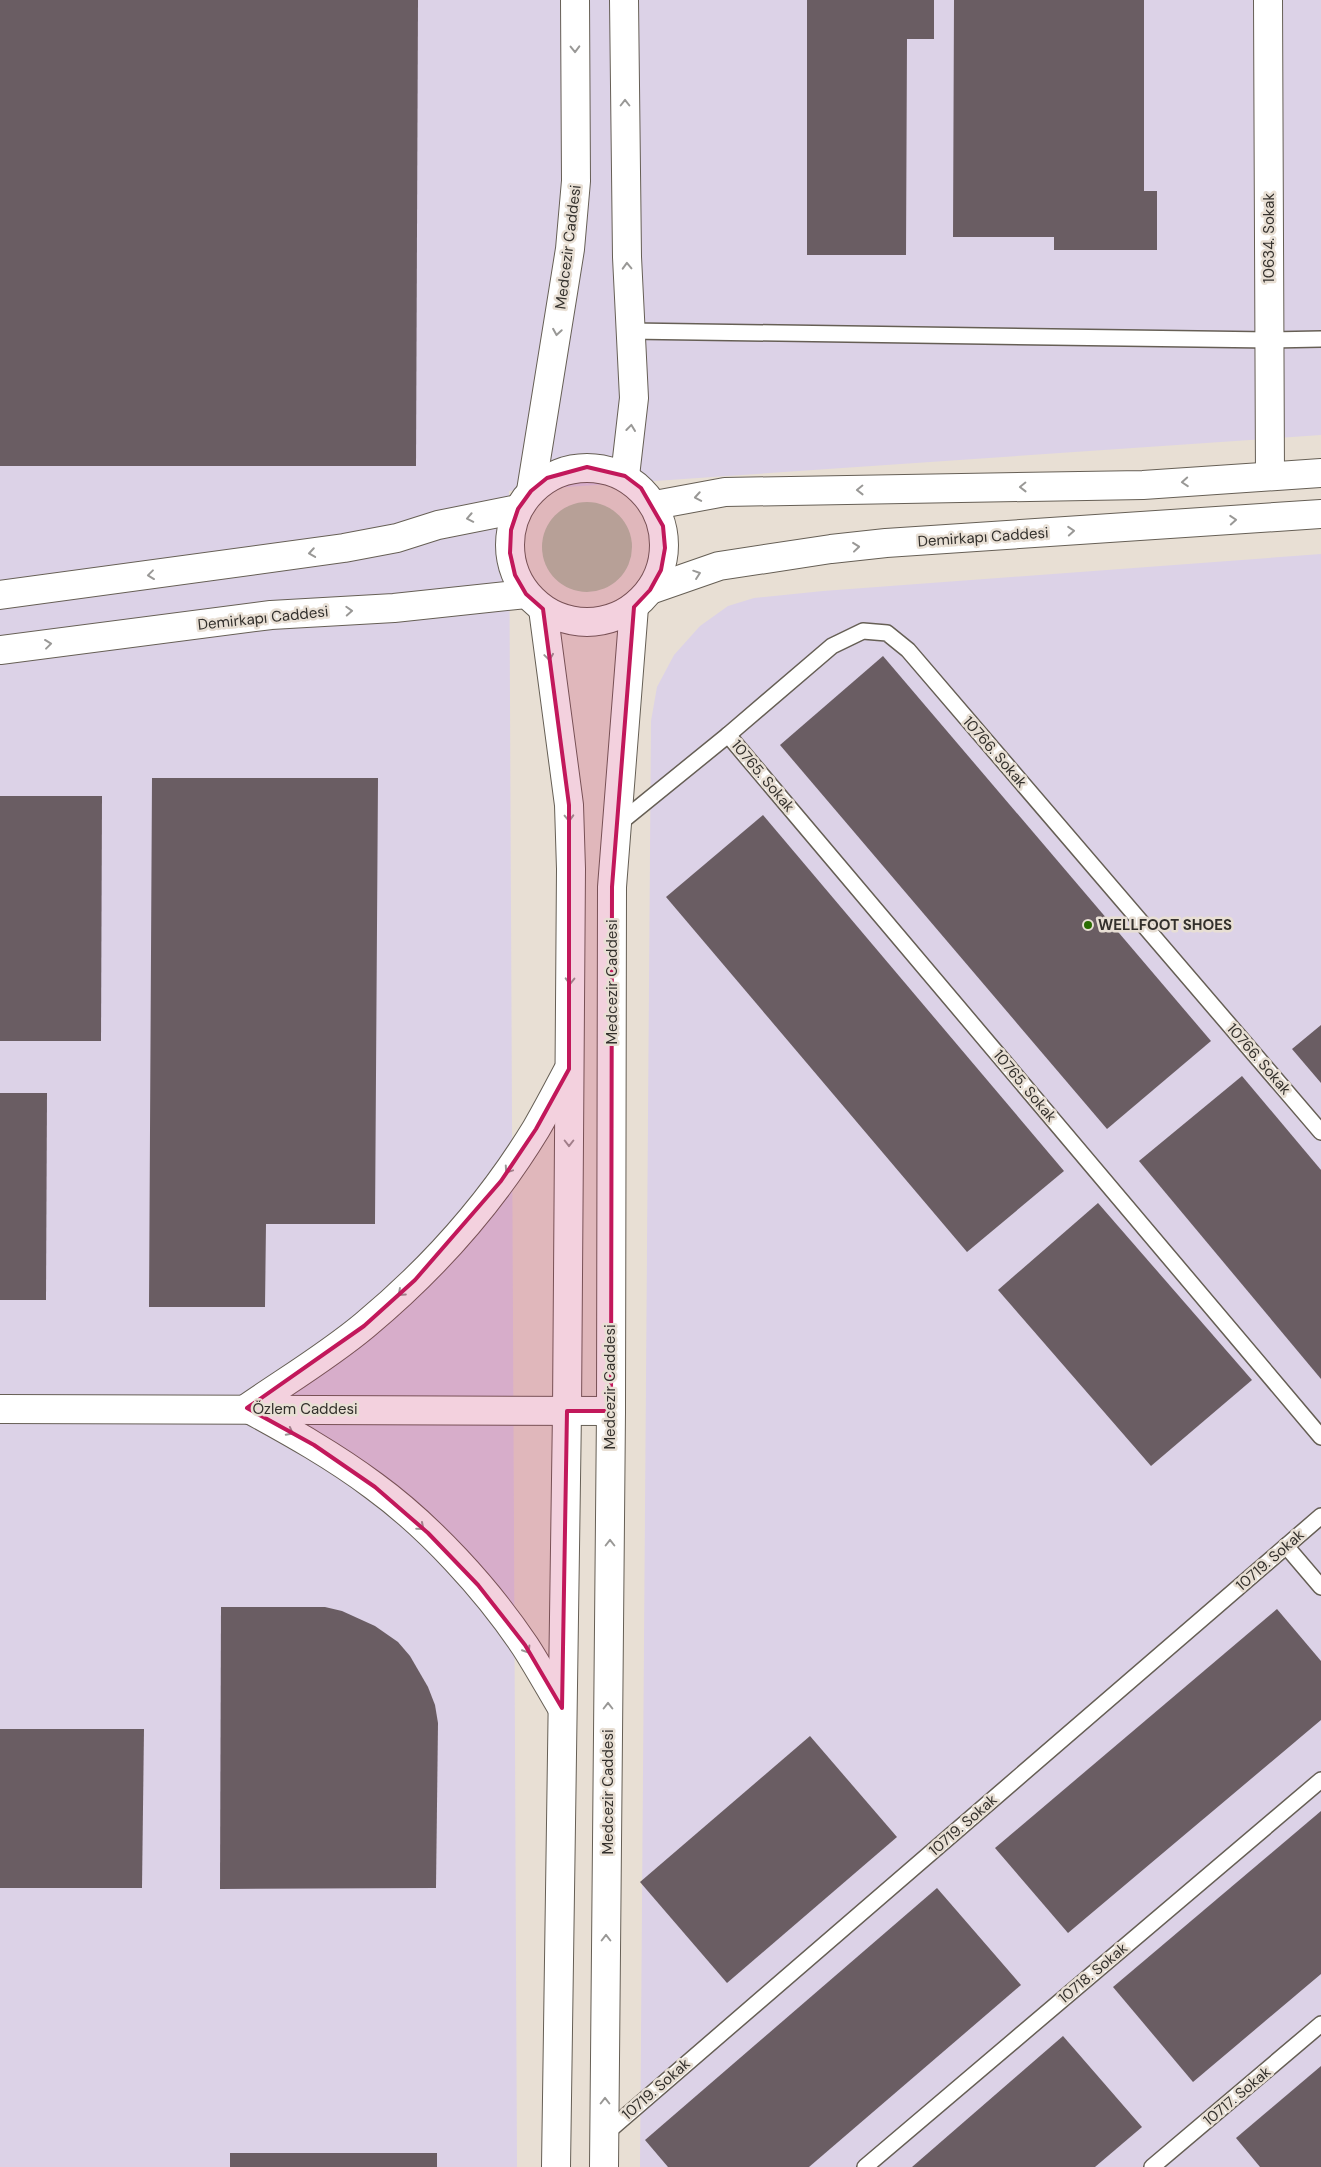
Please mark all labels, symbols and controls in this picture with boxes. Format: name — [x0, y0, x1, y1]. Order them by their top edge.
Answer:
one-way arrow — [570, 45, 580, 53]
one-way arrow — [620, 99, 630, 106]
street label: Medcezir Caddesi — [550, 184, 586, 310]
street label: 10634. Sokak — [1259, 193, 1279, 283]
one-way arrow — [622, 261, 632, 269]
one-way arrow — [552, 329, 563, 337]
one-way arrow — [625, 423, 636, 431]
one-way arrow — [1181, 477, 1189, 488]
one-way arrow — [1018, 482, 1026, 492]
one-way arrow — [856, 485, 864, 495]
one-way arrow — [694, 492, 703, 502]
one-way arrow — [466, 513, 475, 523]
one-way arrow — [1229, 515, 1237, 526]
street label: Demirkapı Caddesi — [917, 522, 1049, 552]
one-way arrow — [1067, 526, 1075, 537]
one-way arrow — [853, 541, 861, 552]
one-way arrow — [307, 548, 316, 558]
one-way arrow — [146, 569, 154, 580]
one-way arrow — [692, 570, 700, 580]
street label: Demirkapı Caddesi — [197, 601, 329, 635]
one-way arrow — [345, 605, 353, 616]
one-way arrow — [45, 639, 53, 650]
one-way arrow — [544, 653, 554, 661]
street label: 10766. Sokak — [958, 712, 1032, 792]
street label: 10765. Sokak — [727, 736, 799, 817]
one-way arrow — [564, 814, 575, 822]
place label: WELLFOOT SHOES — [1098, 915, 1232, 935]
street label: Medcezir Caddesi — [602, 919, 622, 1045]
marker: WELLFOOT SHOES — [1082, 919, 1094, 931]
one-way arrow — [565, 977, 575, 985]
street label: 10766. Sokak — [1222, 1019, 1296, 1099]
street label: 10765. Sokak — [989, 1046, 1061, 1127]
one-way arrow — [564, 1140, 574, 1147]
one-way arrow — [505, 1165, 514, 1174]
one-way arrow — [398, 1287, 407, 1296]
street label: Medcezir Caddesi — [600, 1324, 620, 1450]
street label: Özlem Caddesi — [252, 1399, 358, 1419]
one-way arrow — [285, 1425, 294, 1435]
one-way arrow — [416, 1521, 425, 1530]
street label: 10719. Sokak — [1232, 1525, 1309, 1595]
one-way arrow — [604, 1539, 615, 1547]
one-way arrow — [520, 1644, 530, 1653]
one-way arrow — [603, 1702, 613, 1710]
street label: Medcezir Caddesi — [598, 1729, 618, 1855]
street label: 10719. Sokak — [925, 1790, 1002, 1860]
one-way arrow — [601, 1934, 612, 1942]
street label: 10718. Sokak — [1054, 1938, 1132, 2008]
street label: 10719. Sokak — [618, 2054, 695, 2124]
street label: 10717. Sokak — [1199, 2062, 1275, 2130]
one-way arrow — [600, 2097, 610, 2104]

